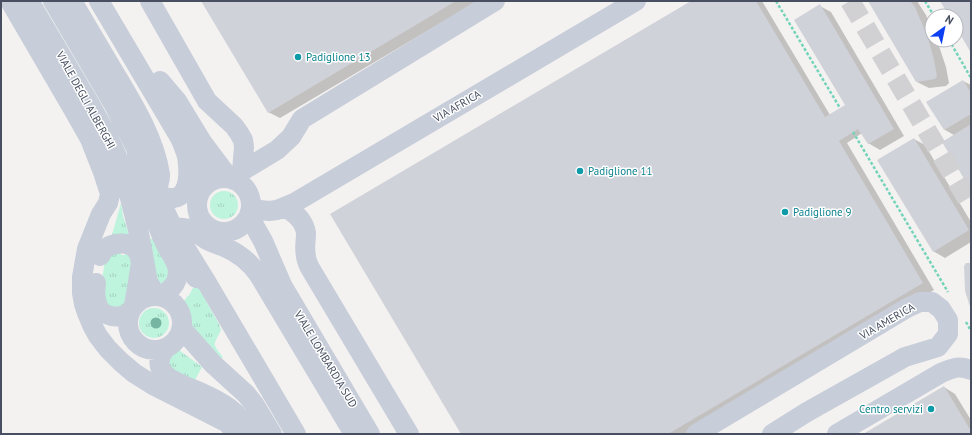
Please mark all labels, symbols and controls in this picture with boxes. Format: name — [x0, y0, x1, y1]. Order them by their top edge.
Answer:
north arrow — [924, 8, 964, 48]
text: N — [943, 12, 956, 27]
street label: VIALE DEGLI ALBERGHI — [53, 48, 119, 151]
place label: Padiglione 13 — [306, 50, 371, 64]
marker: Padiglione 13 — [293, 52, 303, 62]
street label: VIA AFRICA — [430, 87, 484, 126]
place label: Padiglione 11 — [588, 164, 653, 178]
marker: Padiglione 11 — [575, 166, 585, 176]
place label: Padiglione 9 — [793, 205, 852, 219]
marker: Padiglione 9 — [780, 207, 790, 217]
street label: VIA AMERICA — [856, 299, 917, 343]
street label: VIALE LOMBARDIA SUD — [291, 307, 360, 410]
place label: Centro servizi — [859, 402, 923, 416]
marker: Centro servizi — [926, 404, 936, 414]

